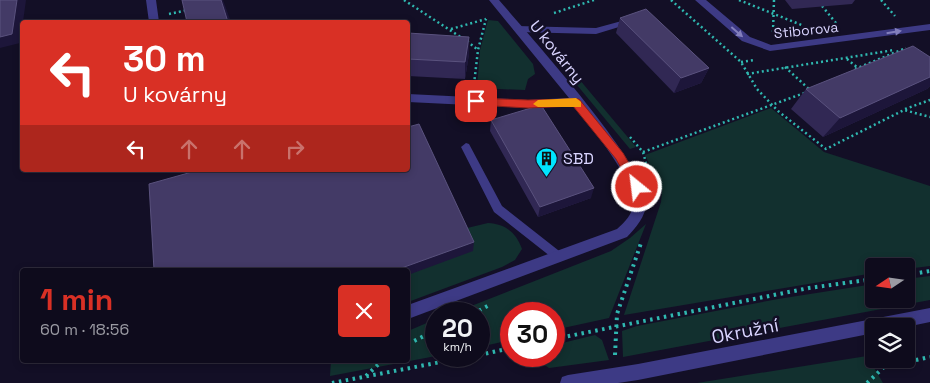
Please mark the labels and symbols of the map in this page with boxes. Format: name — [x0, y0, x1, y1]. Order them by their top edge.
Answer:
street label: U kovárny — [525, 16, 589, 88]
street label: Stiborova — [773, 18, 839, 42]
one-way arrow — [730, 26, 743, 37]
one-way arrow — [886, 28, 902, 36]
pin — [455, 80, 497, 122]
building icon: SBD — [535, 146, 559, 177]
place label: SBD — [563, 148, 594, 169]
position arrow — [610, 160, 662, 212]
north arrow — [865, 258, 915, 308]
speed limit sign: 30 — [500, 302, 565, 367]
street label: Okružní — [709, 312, 781, 350]

